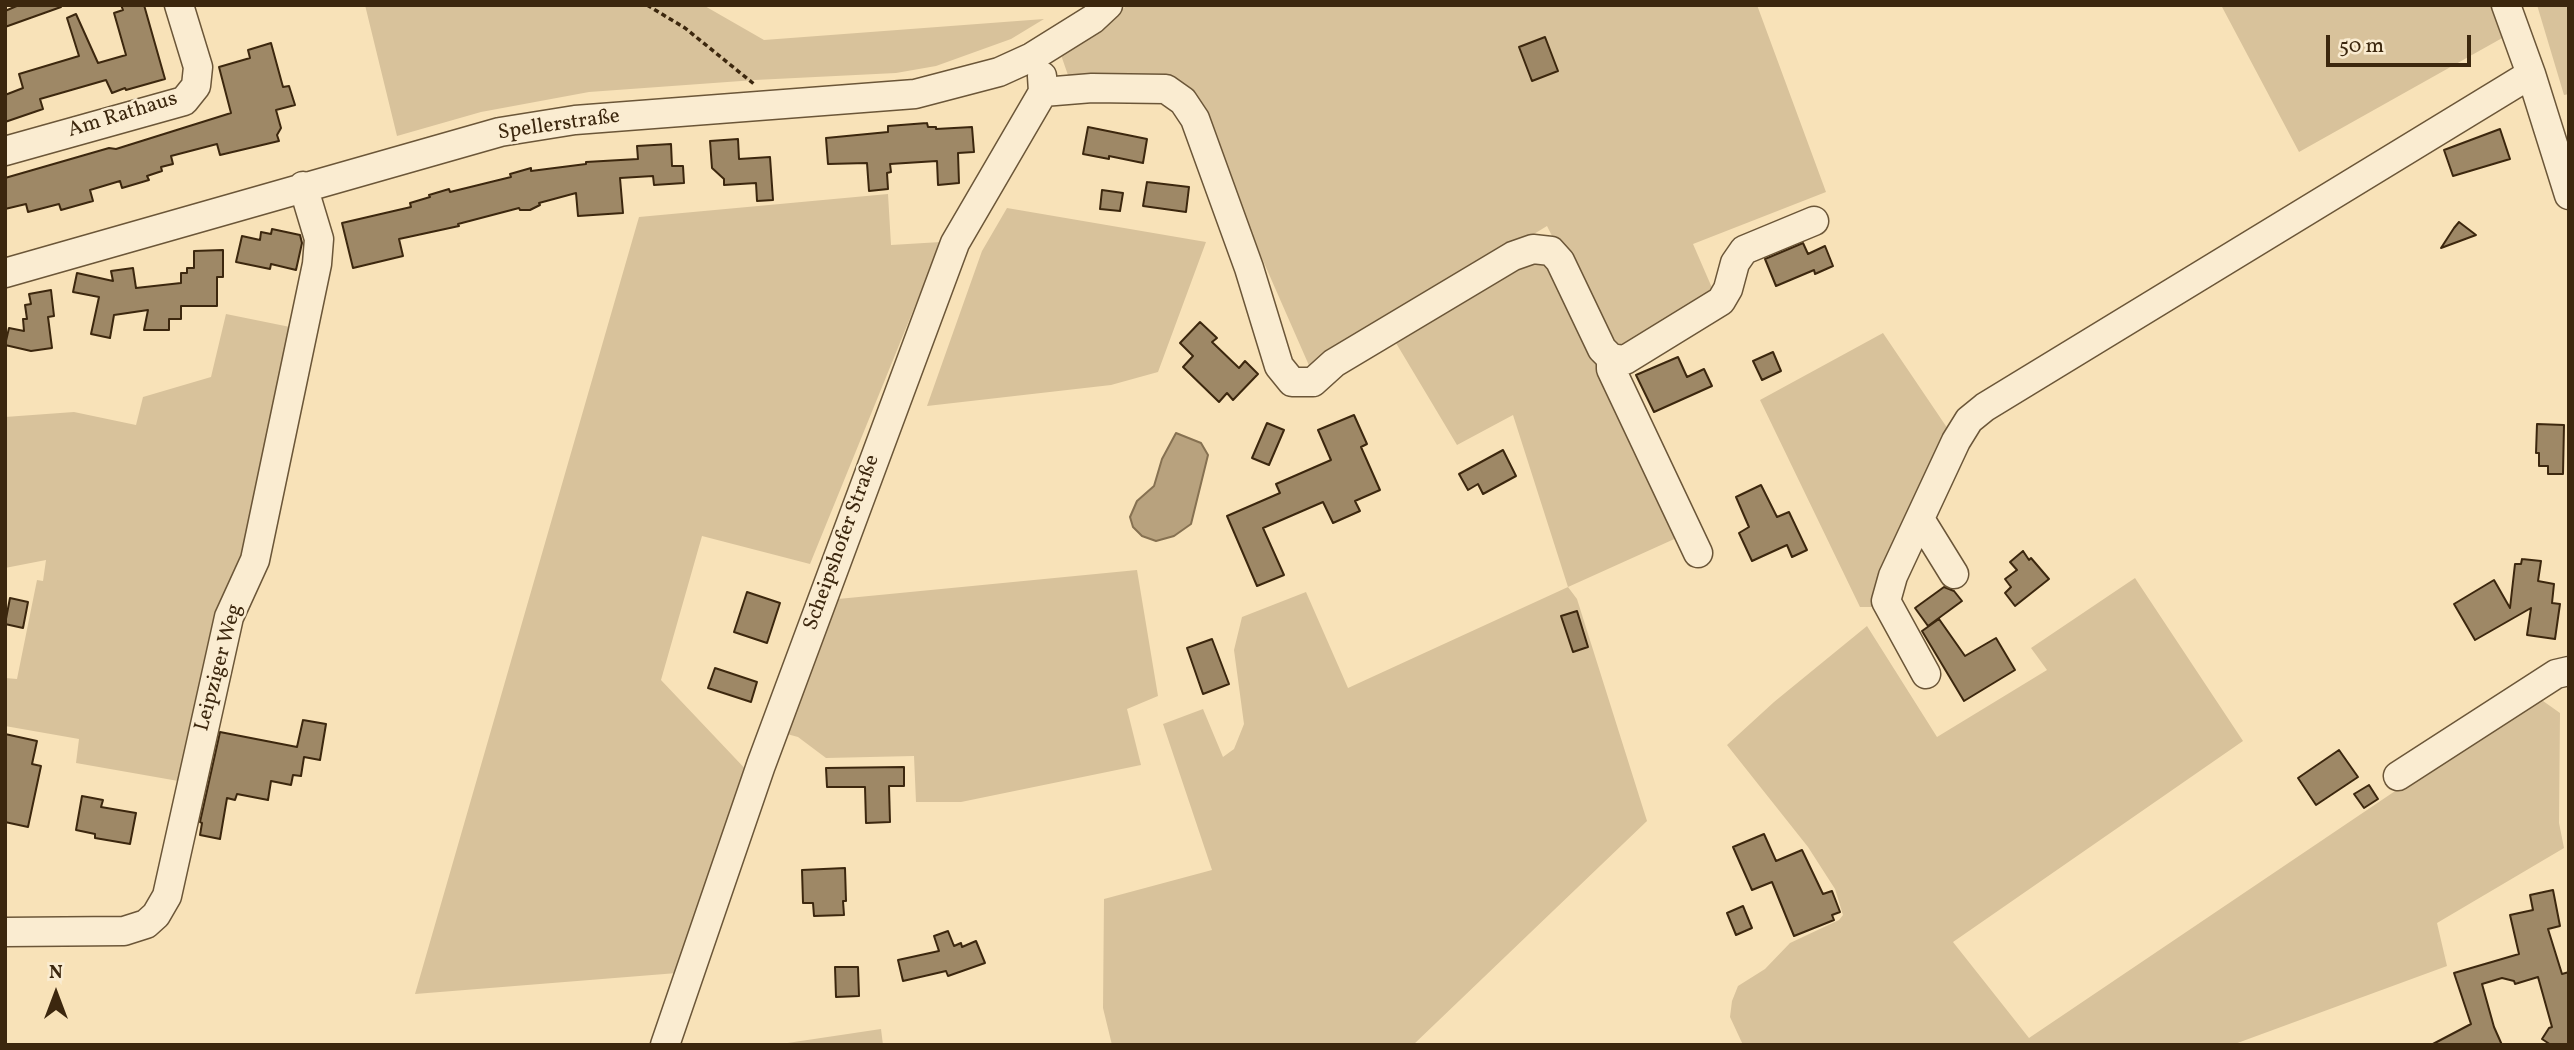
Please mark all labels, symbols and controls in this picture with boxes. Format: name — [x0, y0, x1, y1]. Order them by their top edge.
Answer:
scale bar — [2329, 21, 2474, 65]
text: 50 m — [2339, 32, 2384, 61]
street label: Am Rathaus — [65, 87, 181, 145]
street label: Spellerstraße — [496, 105, 622, 147]
street label: Scheipshofer Straße — [800, 452, 886, 634]
street label: Leipziger Weg — [191, 602, 249, 734]
north arrow — [21, 959, 91, 1029]
text: N — [49, 960, 63, 986]

